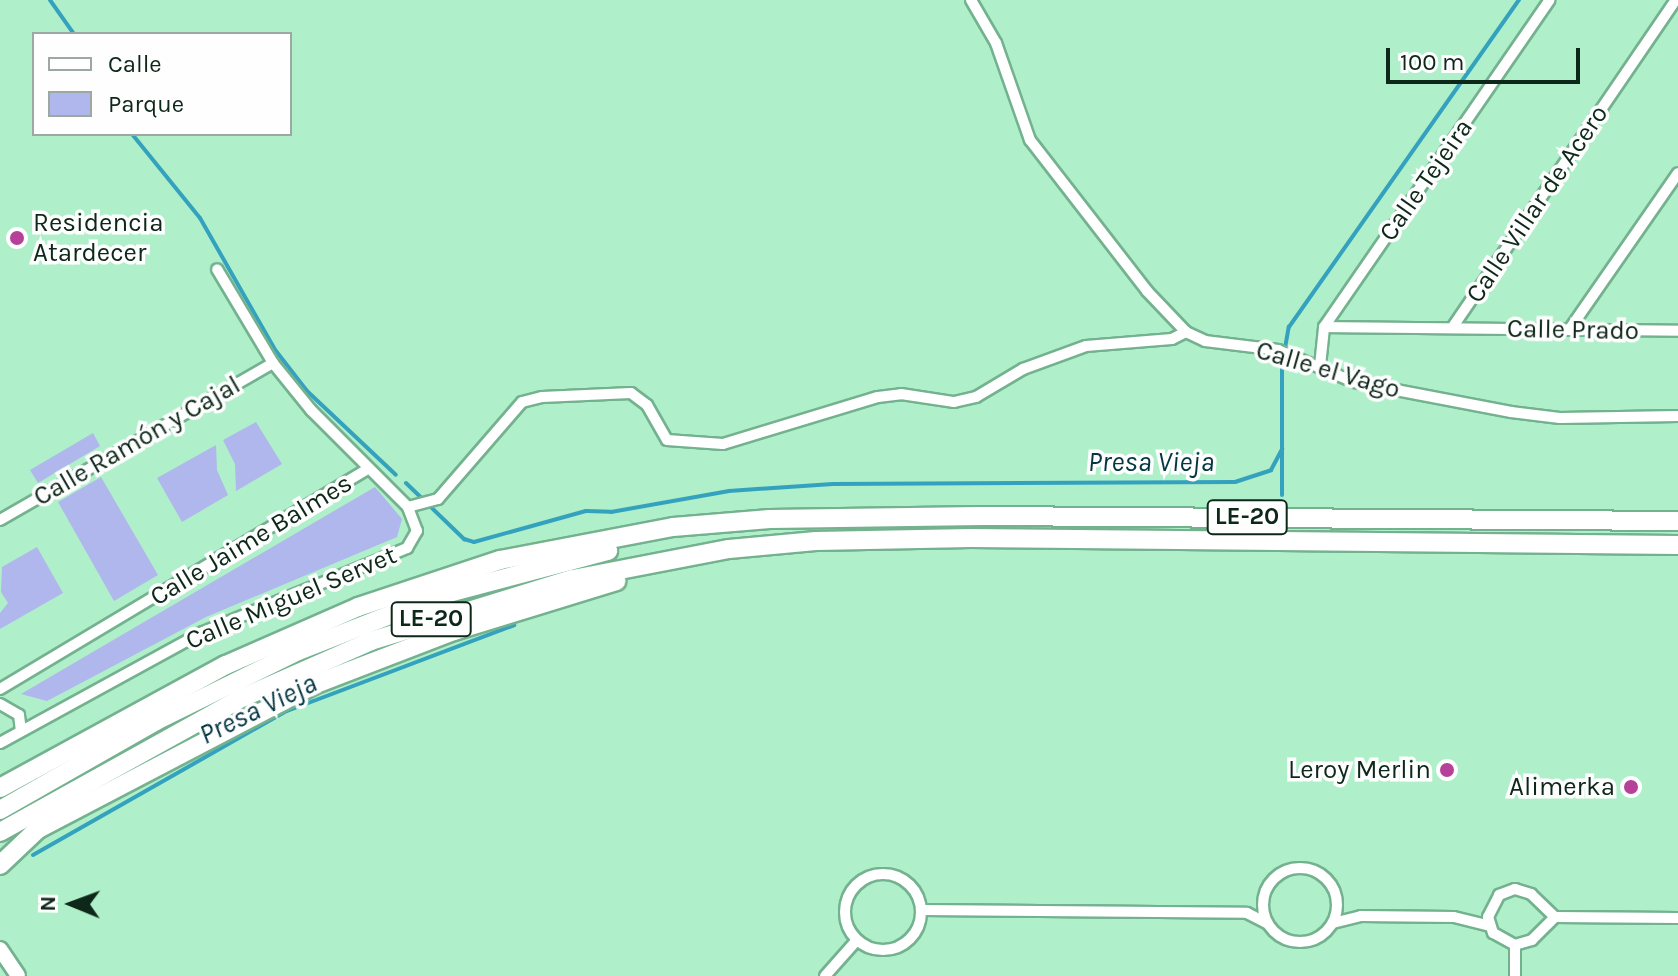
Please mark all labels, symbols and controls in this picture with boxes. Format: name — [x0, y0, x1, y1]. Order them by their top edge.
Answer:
legend — [32, 32, 292, 136]
scale bar — [1390, 32, 1584, 82]
text: 100 m — [1400, 48, 1465, 76]
text: Calle — [108, 50, 162, 78]
text: Parque — [108, 90, 184, 118]
street label: Calle Villar de Acero — [1459, 99, 1615, 309]
street label: Calle Tejeira — [1373, 113, 1479, 247]
place label: Residencia Atardecer — [33, 207, 164, 268]
marker: Residencia Atardecer — [8, 229, 26, 247]
street label: Calle Prado — [1507, 313, 1639, 347]
street label: Calle el Vago — [1253, 335, 1403, 405]
street label: Calle Ramón y Cajal — [28, 369, 246, 513]
water label: Presa Vieja — [1088, 445, 1214, 479]
street label: Calle Jaime Balmes — [144, 467, 358, 613]
road number: LE-20 — [1205, 497, 1289, 537]
street label: Calle Miguel Servet — [181, 539, 401, 657]
road number: LE-20 — [389, 599, 473, 639]
water label: Presa Vieja — [194, 666, 322, 752]
place label: Leroy Merlin — [1288, 754, 1431, 786]
marker: Leroy Merlin — [1438, 761, 1456, 779]
place label: Alimerka — [1509, 771, 1615, 803]
marker: Alimerka — [1622, 778, 1640, 796]
north arrow — [32, 864, 112, 944]
text: N — [35, 895, 61, 912]

